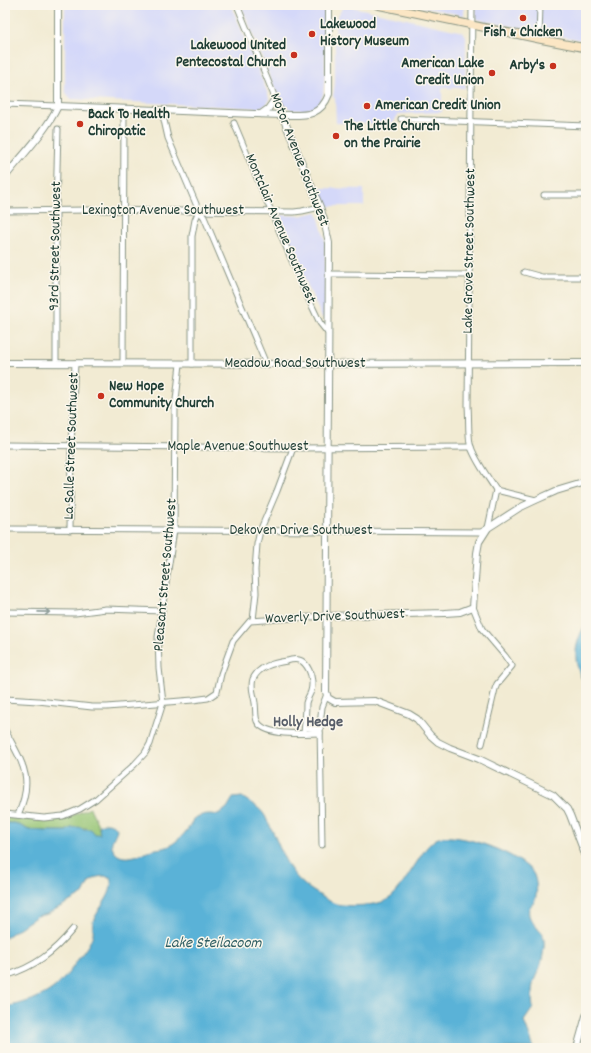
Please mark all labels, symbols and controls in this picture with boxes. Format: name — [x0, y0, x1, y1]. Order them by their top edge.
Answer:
marker: Fish & Chicken — [518, 13, 528, 23]
place label: Lakewood History Museum — [320, 14, 409, 53]
place label: Fish & Chicken — [484, 22, 562, 44]
marker: Lakewood History Museum — [307, 29, 317, 39]
place label: Lakewood United Pentecostal Church — [176, 35, 286, 74]
marker: Lakewood United Pentecostal Church — [289, 50, 299, 60]
place label: American Lake Credit Union — [401, 53, 484, 92]
place label: Arby's — [509, 55, 545, 77]
marker: Arby's — [548, 61, 558, 71]
marker: American Lake Credit Union — [487, 68, 497, 78]
street label: Motor Avenue Southwest — [263, 90, 335, 230]
place label: American Credit Union — [375, 95, 501, 117]
marker: American Credit Union — [362, 101, 372, 111]
place label: Back To Health Chiropatic — [88, 104, 170, 143]
place label: The Little Church on the Prairie — [344, 116, 440, 155]
marker: Back To Health Chiropatic — [75, 119, 85, 129]
marker: The Little Church on the Prairie — [331, 131, 341, 141]
street label: Montclair Avenue Southwest — [238, 151, 322, 308]
street label: Lake Grove Street Southwest — [458, 168, 482, 334]
street label: 93rd Street Southwest — [44, 180, 68, 311]
street label: Lexington Avenue Southwest — [82, 200, 244, 222]
street label: Meadow Road Southwest — [225, 353, 366, 375]
street label: La Salle Street Southwest — [58, 371, 86, 520]
place label: New Hope Community Church — [109, 376, 214, 415]
marker: New Hope Community Church — [96, 391, 106, 401]
street label: Maple Avenue Southwest — [167, 436, 309, 458]
street label: Pleasant Street Southwest — [148, 497, 184, 652]
street label: Dekoven Drive Southwest — [230, 520, 373, 542]
street label: Waverly Drive Southwest — [265, 604, 406, 630]
one-way arrow — [37, 608, 50, 616]
district label: Holly Hedge — [273, 711, 343, 734]
water label: Lake Steilacoom — [164, 932, 263, 955]

